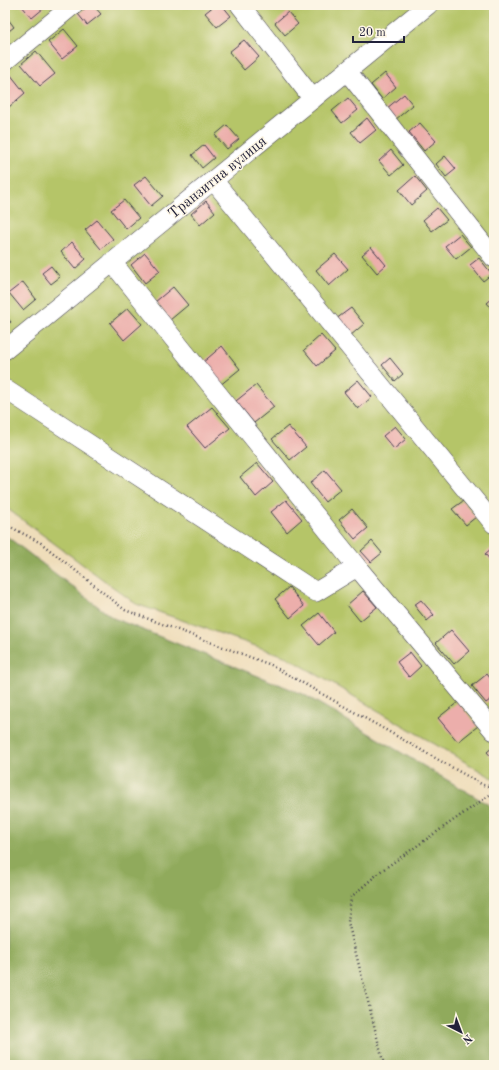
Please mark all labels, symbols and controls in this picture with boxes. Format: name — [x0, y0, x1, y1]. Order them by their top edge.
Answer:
scale bar — [353, 18, 404, 44]
text: 20 m — [359, 27, 386, 39]
street label: Транзитна вулиця — [166, 134, 270, 222]
north arrow — [441, 1012, 481, 1052]
text: N — [459, 1031, 473, 1046]

